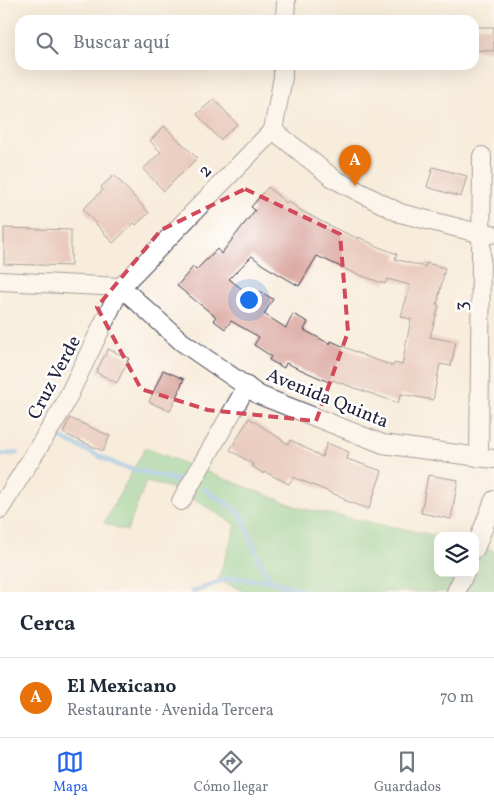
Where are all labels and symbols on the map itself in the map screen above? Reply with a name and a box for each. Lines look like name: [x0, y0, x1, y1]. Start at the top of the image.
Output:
pin: A: [339, 145, 371, 186]
street label: 2: [193, 159, 218, 184]
your location: [236, 287, 262, 313]
street label: 3: [449, 301, 475, 311]
street label: Cruz Verde: [22, 331, 88, 425]
street label: Avenida Quinta: [262, 362, 392, 435]

